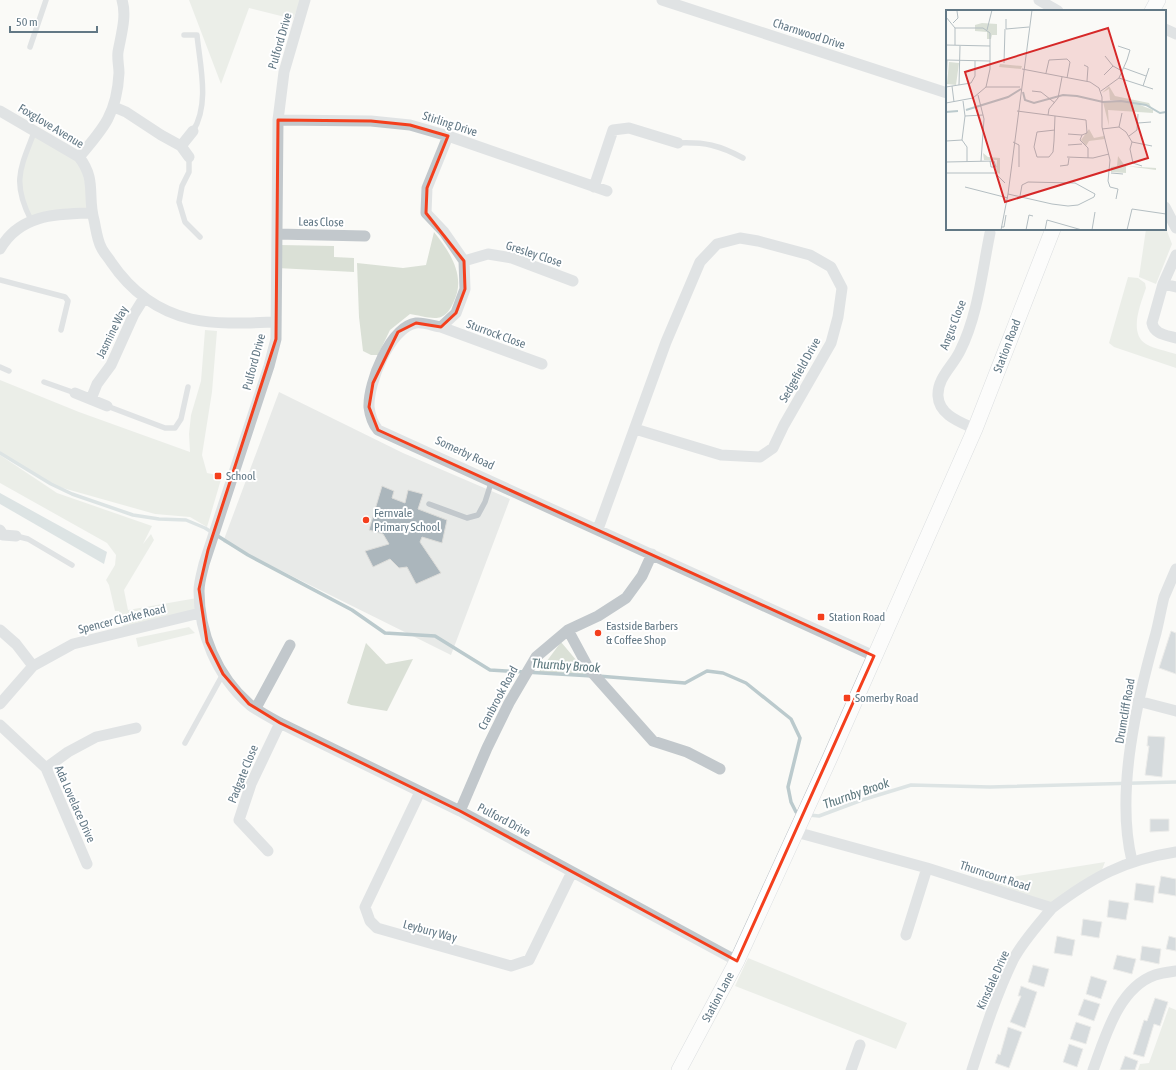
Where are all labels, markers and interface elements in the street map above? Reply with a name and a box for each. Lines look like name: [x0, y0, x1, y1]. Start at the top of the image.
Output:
scale bar: [10, 8, 97, 34]
inset map: [946, 10, 1166, 230]
street label: Pulford Drive: [265, 11, 295, 71]
text: 50 m: [16, 15, 38, 29]
street label: Charnwood Drive: [771, 16, 847, 52]
street label: Foxglove Avenue: [16, 101, 86, 151]
street label: Stirling Drive: [421, 109, 479, 139]
street label: Leas Close: [298, 215, 344, 229]
street label: Gresley Close: [504, 238, 564, 270]
street label: Angus Close: [937, 298, 969, 352]
street label: Jasmine Way: [93, 303, 131, 361]
street label: Sturrock Close: [464, 317, 528, 351]
street label: Station Road: [990, 317, 1024, 375]
street label: Pulford Drive: [240, 332, 268, 392]
street label: Sedgefield Drive: [776, 335, 824, 405]
street label: Somerby Road: [433, 433, 497, 473]
place label: School: [226, 469, 257, 483]
marker: School: [213, 471, 223, 481]
place label: Fernvale Primary School: [374, 506, 441, 534]
marker: Fernvale Primary School: [361, 515, 371, 525]
street label: Spencer Clarke Road: [77, 601, 167, 637]
place label: Station Road: [829, 610, 885, 624]
marker: Station Road: [816, 612, 826, 622]
place label: Eastside Barbers & Coffee Shop: [606, 619, 678, 647]
marker: Eastside Barbers & Coffee Shop: [593, 628, 603, 638]
water label: Thurnby Brook: [531, 656, 601, 675]
street label: Cranbrook Road: [475, 664, 521, 732]
street label: Drumcliff Road: [1112, 677, 1138, 745]
place label: Somerby Road: [855, 691, 918, 705]
marker: Somerby Road: [842, 693, 852, 703]
street label: Padgate Close: [225, 743, 261, 805]
street label: Ada Lovelace Drive: [52, 763, 98, 845]
water label: Thurnby Brook: [821, 775, 891, 812]
street label: Pulford Drive: [475, 800, 533, 840]
street label: Thurncourt Road: [958, 858, 1032, 894]
street label: Leybury Way: [401, 917, 459, 945]
street label: Kinsdale Drive: [974, 948, 1012, 1012]
street label: Station Lane: [699, 969, 737, 1025]

